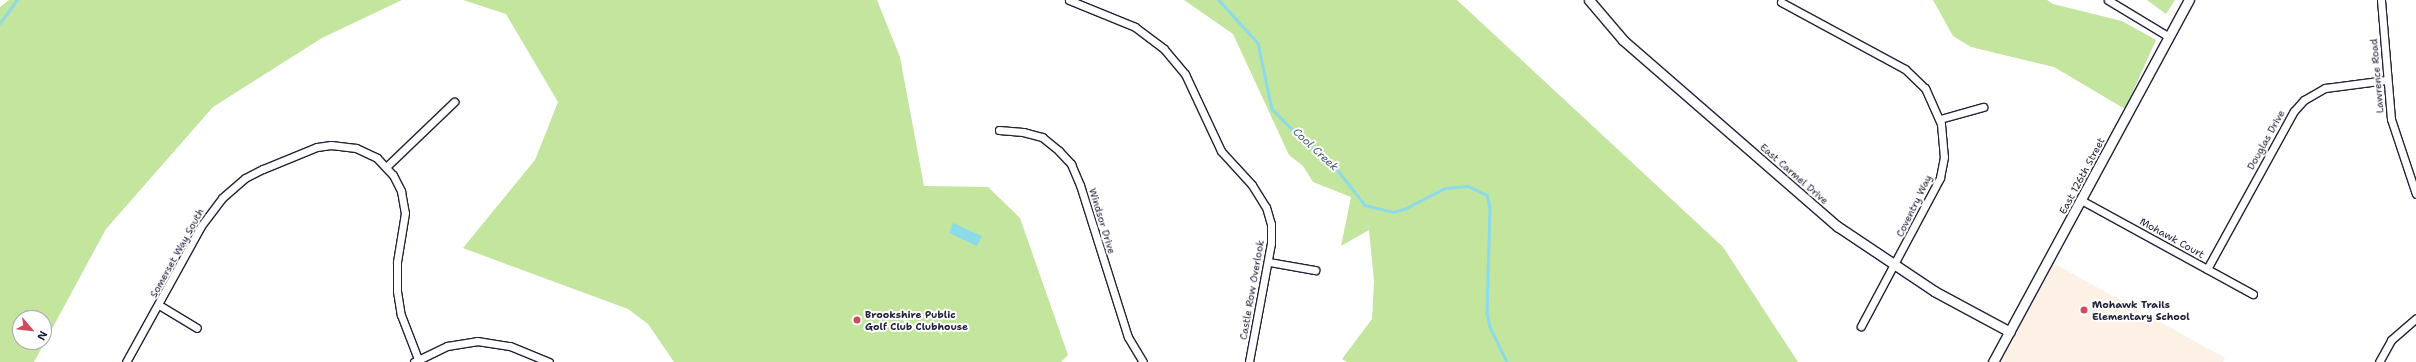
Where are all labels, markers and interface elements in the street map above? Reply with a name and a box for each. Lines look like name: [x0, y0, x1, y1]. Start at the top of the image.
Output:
street label: Lawrence Road: [2368, 38, 2386, 114]
street label: Douglas Drive: [2245, 108, 2287, 172]
water label: Cool Creek: [1290, 126, 1340, 174]
street label: East 126th Street: [2057, 136, 2107, 216]
street label: East Carmel Drive: [1757, 141, 1831, 207]
street label: Coventry Way: [1894, 173, 1934, 239]
street label: Windsor Drive: [1086, 187, 1118, 255]
street label: Somerset Way South: [148, 206, 206, 300]
street label: Mohawk Court: [2138, 215, 2206, 261]
street label: Castle Row Overlook: [1237, 239, 1267, 341]
place label: Mohawk Trails Elementary School: [2092, 298, 2190, 322]
marker: Mohawk Trails Elementary School: [2079, 305, 2089, 315]
place label: Brookshire Public Golf Club Clubhouse: [865, 308, 968, 332]
north arrow: [12, 310, 52, 350]
marker: Brookshire Public Golf Club Clubhouse: [852, 315, 862, 325]
text: N: [33, 328, 51, 343]

